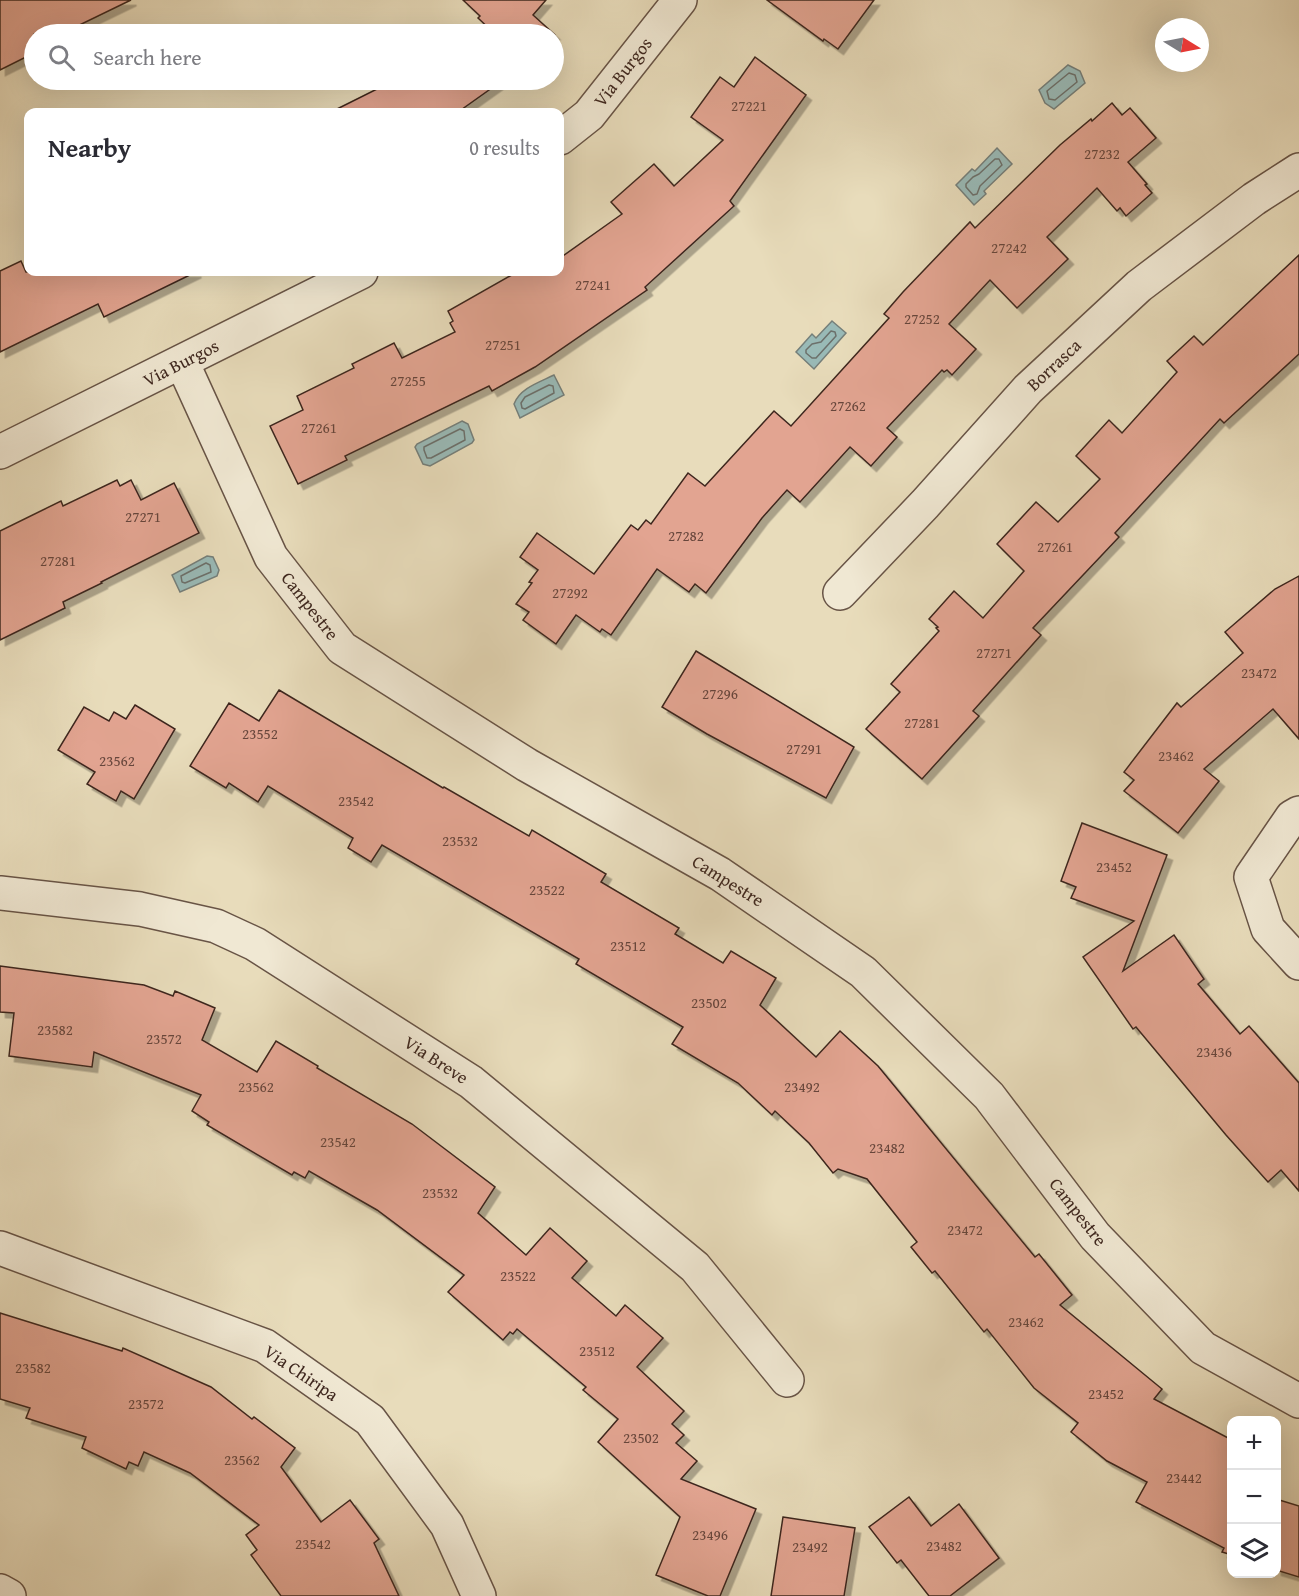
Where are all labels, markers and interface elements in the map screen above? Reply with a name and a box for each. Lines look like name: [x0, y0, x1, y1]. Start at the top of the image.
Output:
north arrow: [1155, 18, 1209, 72]
search box: [24, 24, 564, 90]
street label: Via Burgos: [587, 31, 658, 112]
icon: search: [45, 41, 78, 74]
text: Search here: [93, 41, 202, 73]
house number: 27221: [731, 95, 767, 116]
text: Nearby: [48, 128, 131, 167]
text: 0 results: [469, 133, 540, 162]
house number: 27232: [1084, 143, 1120, 164]
house number: 27242: [991, 237, 1027, 258]
house number: 27241: [575, 274, 611, 295]
house number: 27252: [904, 308, 940, 329]
street label: Via Burgos: [138, 332, 223, 393]
street label: Borrasca: [1020, 332, 1087, 397]
house number: 27251: [485, 334, 521, 355]
house number: 27255: [390, 370, 426, 391]
house number: 27262: [830, 395, 866, 416]
house number: 27261: [301, 417, 337, 438]
house number: 27271: [125, 506, 161, 527]
house number: 27282: [668, 525, 704, 546]
house number: 27261: [1037, 536, 1073, 557]
house number: 27281: [40, 550, 76, 571]
street label: Campestre: [275, 566, 346, 646]
house number: 27292: [552, 582, 588, 603]
house number: 27271: [976, 642, 1012, 663]
house number: 23472: [1241, 662, 1277, 683]
house number: 27296: [702, 683, 738, 704]
house number: 27281: [904, 712, 940, 733]
house number: 23552: [242, 723, 278, 744]
house number: 27291: [786, 738, 822, 759]
house number: 23462: [1158, 745, 1194, 766]
house number: 23562: [99, 750, 135, 771]
house number: 23542: [338, 790, 374, 811]
house number: 23532: [442, 830, 478, 851]
street label: Campestre: [687, 848, 769, 913]
house number: 23452: [1096, 856, 1132, 877]
house number: 23522: [529, 879, 565, 900]
house number: 23512: [610, 935, 646, 956]
house number: 23502: [691, 992, 727, 1013]
house number: 23582: [37, 1019, 73, 1040]
house number: 23572: [146, 1028, 182, 1049]
street label: Via Breve: [399, 1029, 474, 1091]
house number: 23436: [1196, 1041, 1232, 1062]
house number: 23562: [238, 1076, 274, 1097]
house number: 23492: [784, 1076, 820, 1097]
house number: 23542: [320, 1131, 356, 1152]
house number: 23482: [869, 1137, 905, 1158]
street label: Campestre: [1043, 1172, 1114, 1252]
house number: 23532: [422, 1182, 458, 1203]
house number: 23472: [947, 1219, 983, 1240]
house number: 23522: [500, 1265, 536, 1286]
house number: 23462: [1008, 1311, 1044, 1332]
street label: Via Chiripa: [259, 1338, 344, 1408]
house number: 23512: [579, 1340, 615, 1361]
house number: 23582: [15, 1357, 51, 1378]
house number: 23452: [1088, 1383, 1124, 1404]
house number: 23572: [128, 1393, 164, 1414]
map controls: [1227, 1416, 1281, 1578]
button: +: [1227, 1416, 1281, 1470]
house number: 23502: [623, 1427, 659, 1448]
house number: 23562: [224, 1449, 260, 1470]
house number: 23442: [1166, 1467, 1202, 1488]
button: −: [1227, 1470, 1281, 1524]
house number: 23496: [692, 1524, 728, 1545]
button: layers: [1227, 1524, 1281, 1578]
house number: 23542: [295, 1533, 331, 1554]
house number: 23482: [926, 1535, 962, 1556]
house number: 23492: [792, 1536, 828, 1557]

